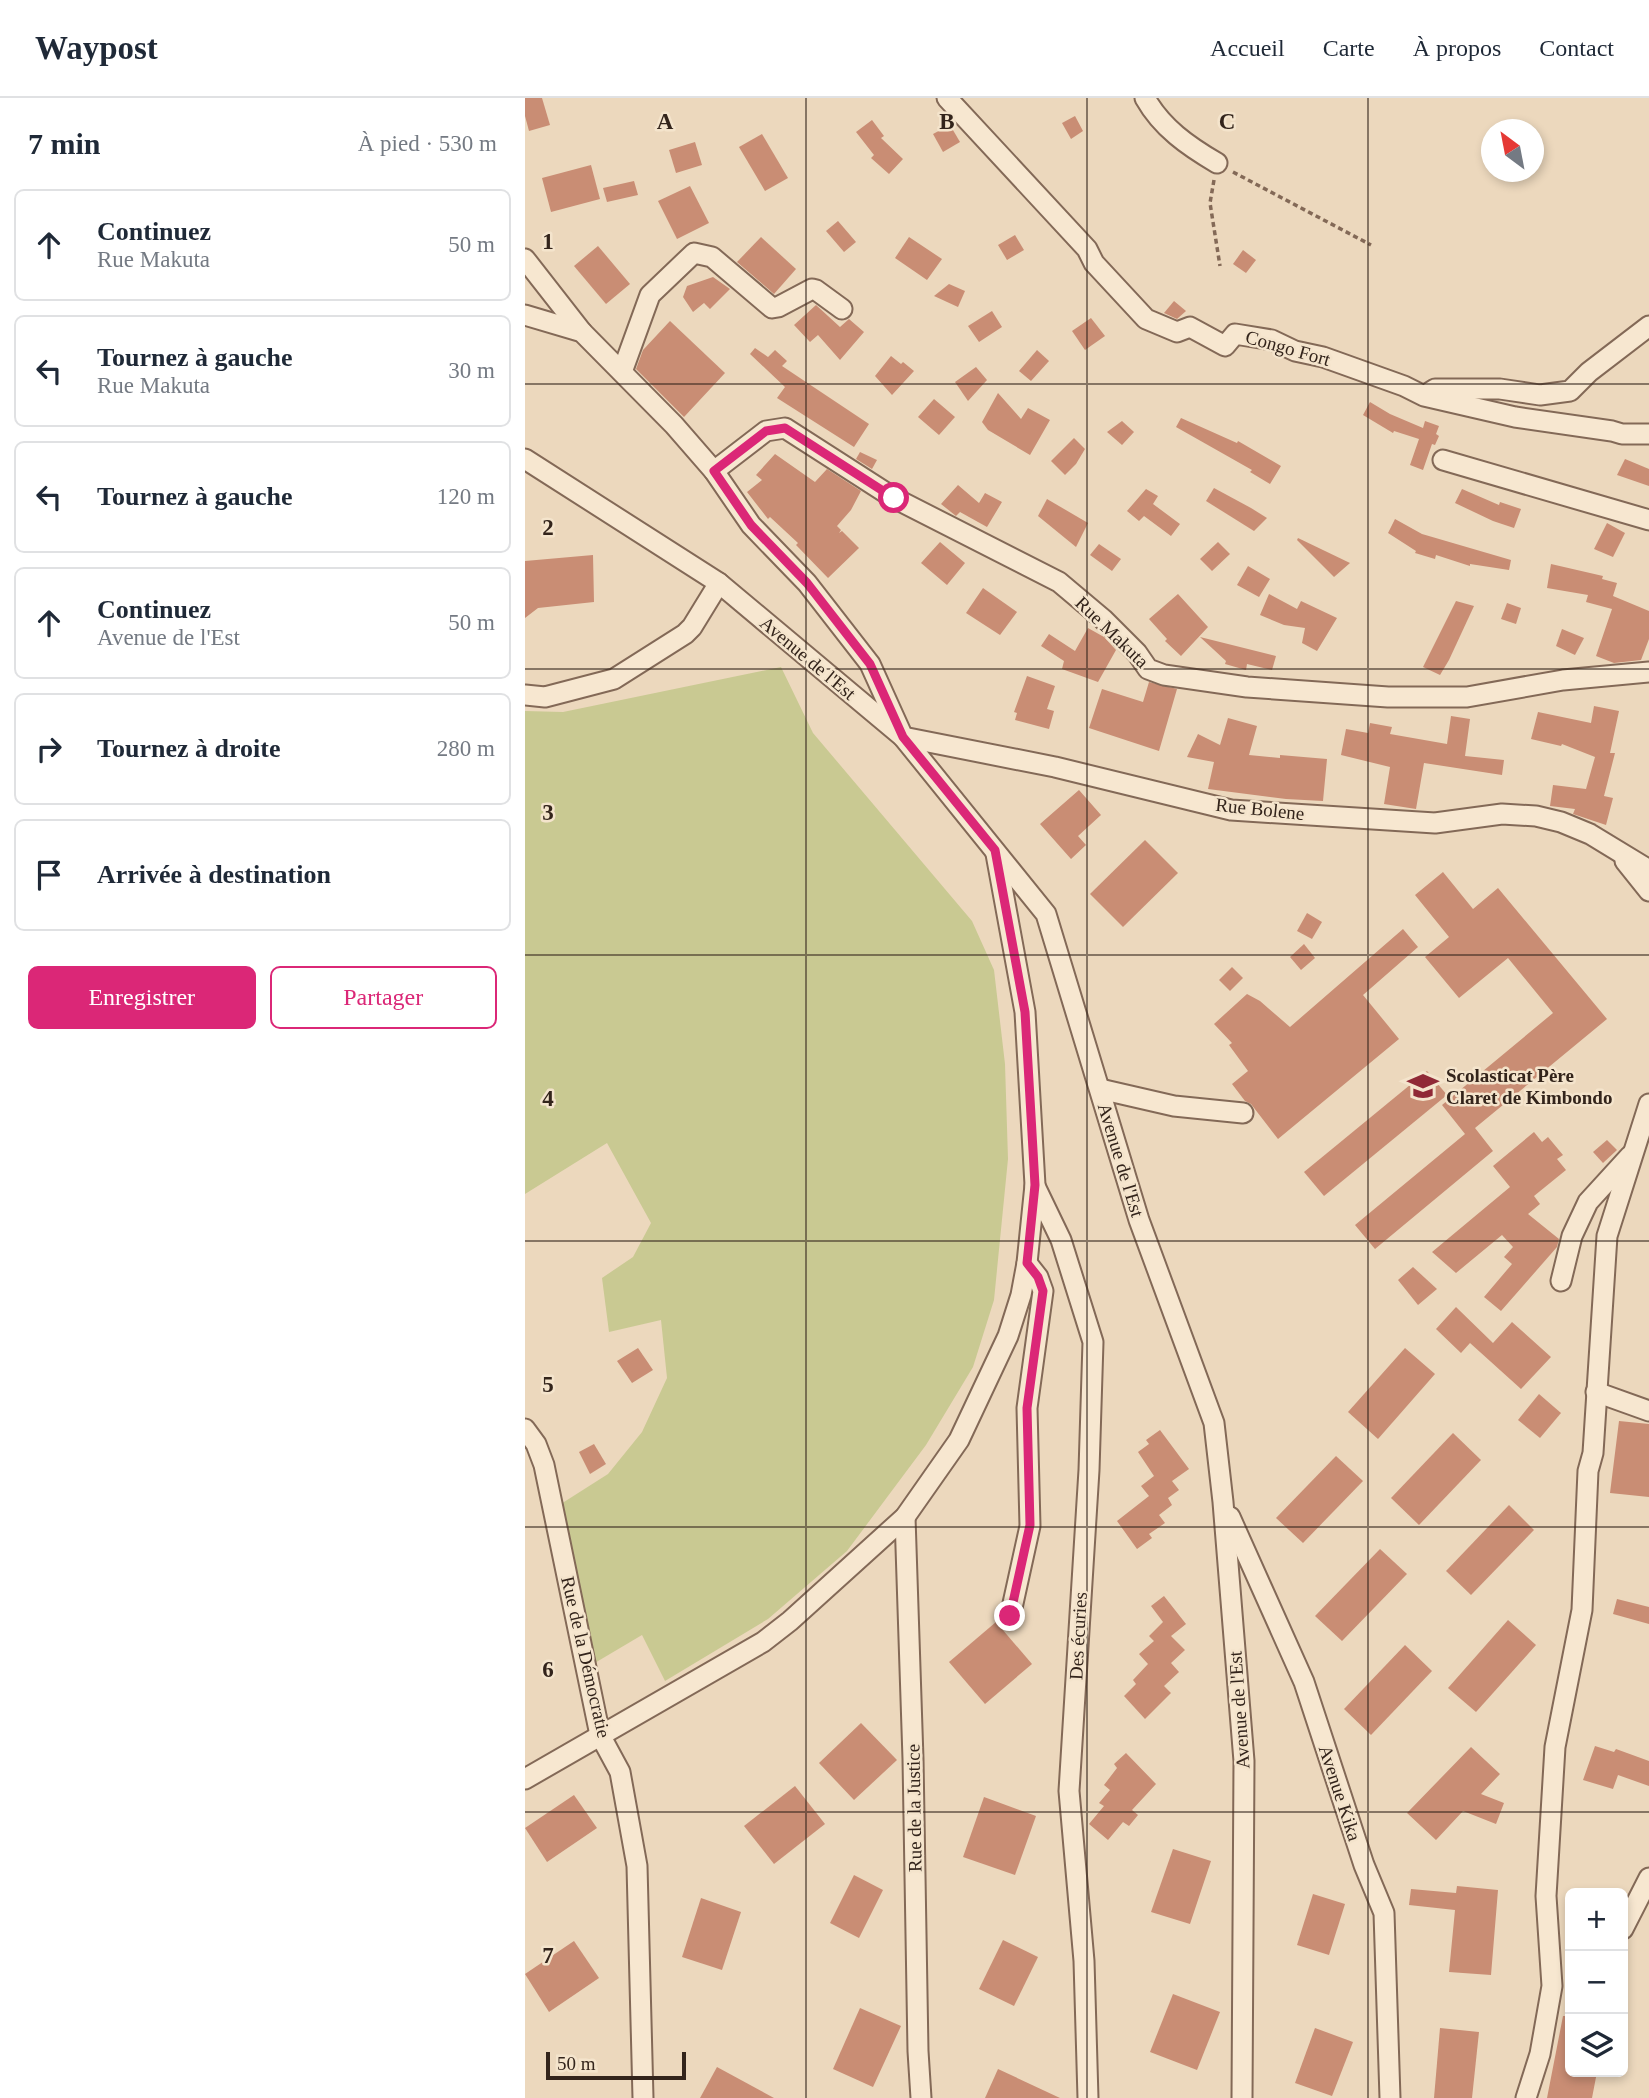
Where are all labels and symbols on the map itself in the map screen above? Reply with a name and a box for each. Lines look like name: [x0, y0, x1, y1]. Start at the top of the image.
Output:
text: A: [657, 109, 674, 134]
text: B: [939, 109, 955, 134]
text: C: [1219, 109, 1235, 134]
north arrow: [1481, 119, 1544, 182]
text: 1: [542, 229, 554, 254]
street label: Congo Fort: [1243, 326, 1333, 370]
route start: [878, 482, 909, 513]
text: 2: [542, 515, 554, 540]
street label: Rue Makuta: [1071, 592, 1153, 672]
street label: Avenue de l'Est: [756, 612, 861, 704]
street label: Rue Bolene: [1215, 794, 1305, 824]
text: 3: [542, 800, 554, 825]
place label: Scolasticat Père Claret de Kimbondo: [1446, 1065, 1612, 1108]
school or university icon: Scolasticat Père Claret de Kimbondo: [1406, 1069, 1440, 1103]
text: 4: [542, 1086, 554, 1111]
street label: Avenue de l'Est: [1094, 1100, 1149, 1220]
text: 5: [542, 1372, 554, 1397]
street label: Rue de la Démocratie: [557, 1574, 615, 1740]
street label: Des écuries: [1065, 1591, 1091, 1681]
route end: [994, 1600, 1025, 1631]
street label: Avenue de l'Est: [1224, 1650, 1254, 1770]
text: 6: [542, 1657, 554, 1682]
street label: Avenue Kika: [1315, 1742, 1366, 1844]
street label: Rue de la Justice: [902, 1744, 926, 1872]
text: 7: [542, 1943, 554, 1968]
scale bar: [546, 2049, 686, 2081]

